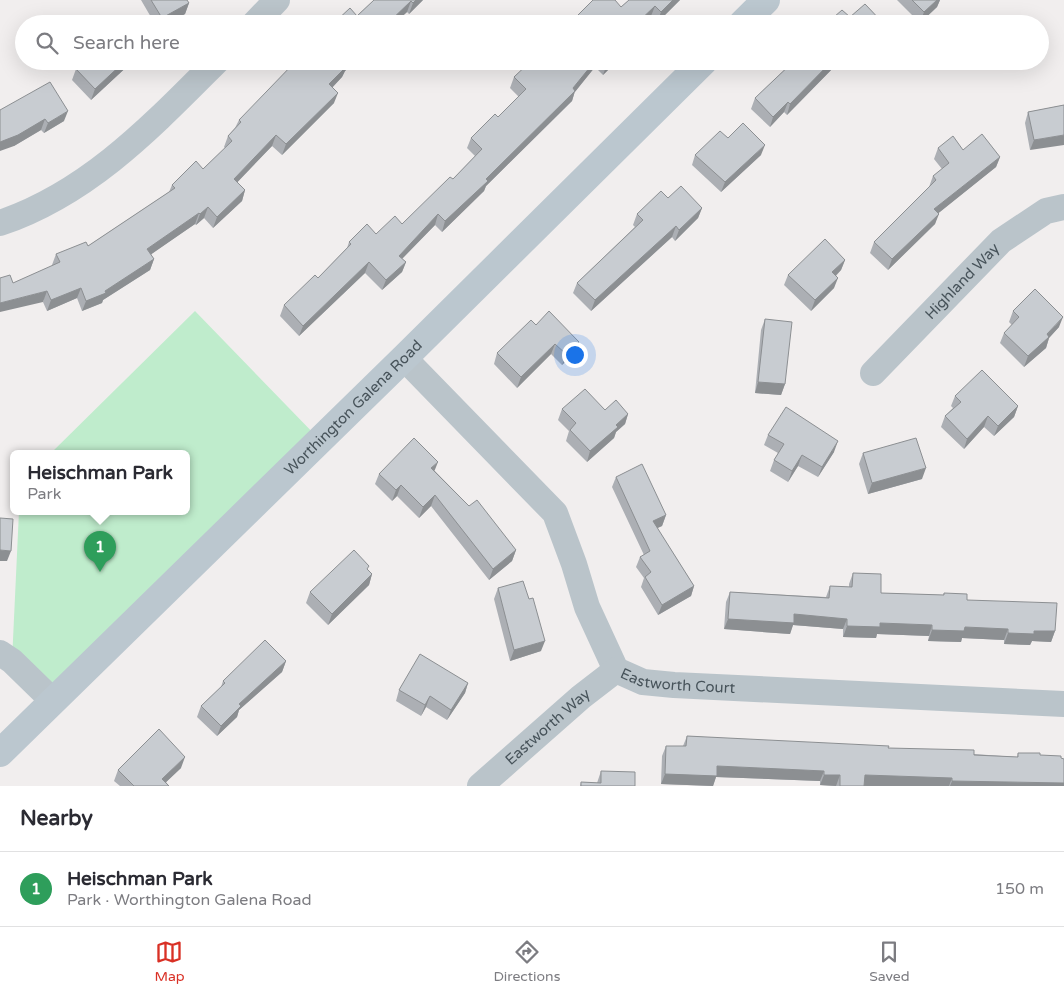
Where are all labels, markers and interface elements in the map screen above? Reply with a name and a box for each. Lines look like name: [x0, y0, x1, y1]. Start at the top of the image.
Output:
search box: [15, 15, 1049, 70]
icon: search: [33, 29, 61, 57]
text: Search here: [73, 32, 180, 54]
street label: Highland Way: [921, 239, 1003, 323]
street label: Worthington Galena Road: [281, 336, 426, 479]
your location: [562, 342, 588, 368]
popup: [10, 450, 190, 515]
text: Heischman Park: [27, 462, 173, 484]
text: Park: [27, 484, 61, 504]
pin: 1: [84, 531, 116, 572]
street label: Eastworth Court: [618, 664, 736, 697]
street label: Eastworth Way: [501, 684, 594, 769]
text: Nearby: [20, 806, 93, 831]
text: Heischman Park: [67, 868, 213, 890]
text: 1: [31, 879, 41, 899]
text: 150 m: [995, 879, 1044, 899]
text: Park · Worthington Galena Road: [67, 890, 312, 910]
tab: Map: [154, 938, 185, 985]
tab: Directions: [493, 938, 560, 985]
tab: Saved: [869, 938, 910, 985]

